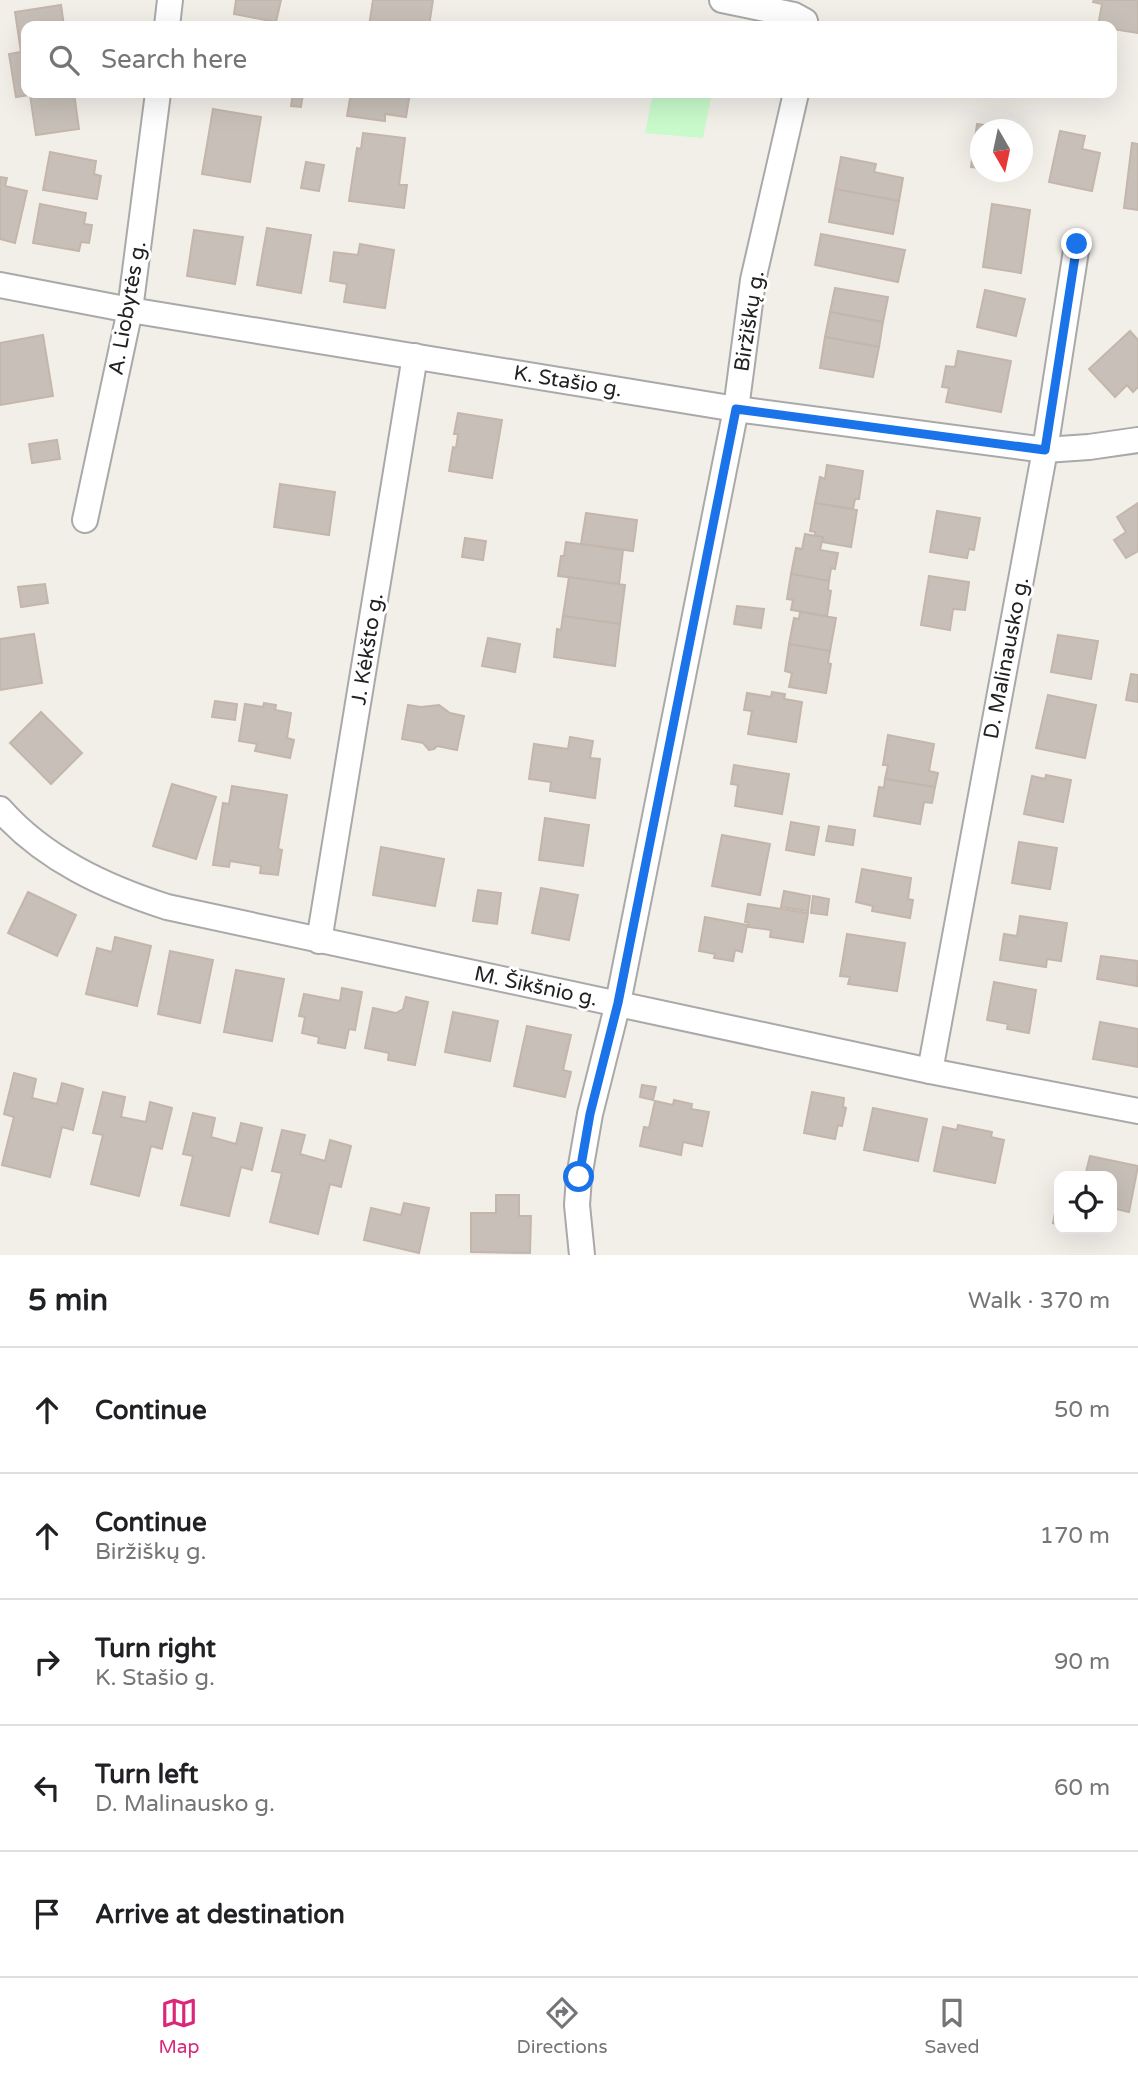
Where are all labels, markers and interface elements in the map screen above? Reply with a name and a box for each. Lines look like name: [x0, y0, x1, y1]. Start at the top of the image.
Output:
search box: [21, 21, 1117, 98]
icon: search: [45, 41, 83, 79]
text: Search here: [101, 44, 247, 75]
north arrow: [970, 119, 1033, 182]
route end: [1061, 228, 1092, 259]
street label: A. Liobytės g.: [103, 239, 152, 377]
street label: Biržiškų g.: [729, 269, 770, 373]
street label: K. Stašio g.: [512, 361, 624, 402]
street label: D. Malinausko g.: [979, 575, 1034, 741]
street label: J. Kėkšto g.: [346, 591, 389, 707]
street label: M. Šikšnio g.: [472, 961, 600, 1012]
route start: [563, 1161, 594, 1192]
map controls: [1054, 1171, 1117, 1234]
button: locate: [1054, 1171, 1117, 1234]
text: 5 min: [28, 1282, 108, 1319]
text: Walk · 370 m: [968, 1287, 1110, 1315]
icon: ahead: [28, 1391, 66, 1429]
text: Continue: [95, 1395, 207, 1426]
text: 50 m: [1054, 1396, 1110, 1424]
text: Continue: [95, 1507, 207, 1538]
icon: ahead: [28, 1517, 66, 1555]
text: 170 m: [1040, 1522, 1110, 1550]
text: Biržiškų g.: [95, 1538, 207, 1566]
text: Turn right: [95, 1633, 216, 1664]
icon: right: [28, 1643, 66, 1681]
text: 90 m: [1054, 1648, 1110, 1676]
text: K. Stašio g.: [95, 1664, 215, 1692]
text: Turn left: [95, 1759, 198, 1790]
icon: left: [28, 1769, 66, 1807]
text: 60 m: [1054, 1774, 1110, 1802]
text: D. Malinausko g.: [95, 1790, 275, 1818]
icon: arrive: [28, 1895, 66, 1933]
text: Arrive at destination: [95, 1899, 345, 1930]
tab: Map: [159, 1994, 200, 2058]
tab: Directions: [517, 1994, 608, 2058]
tab: Saved: [925, 1994, 979, 2058]

